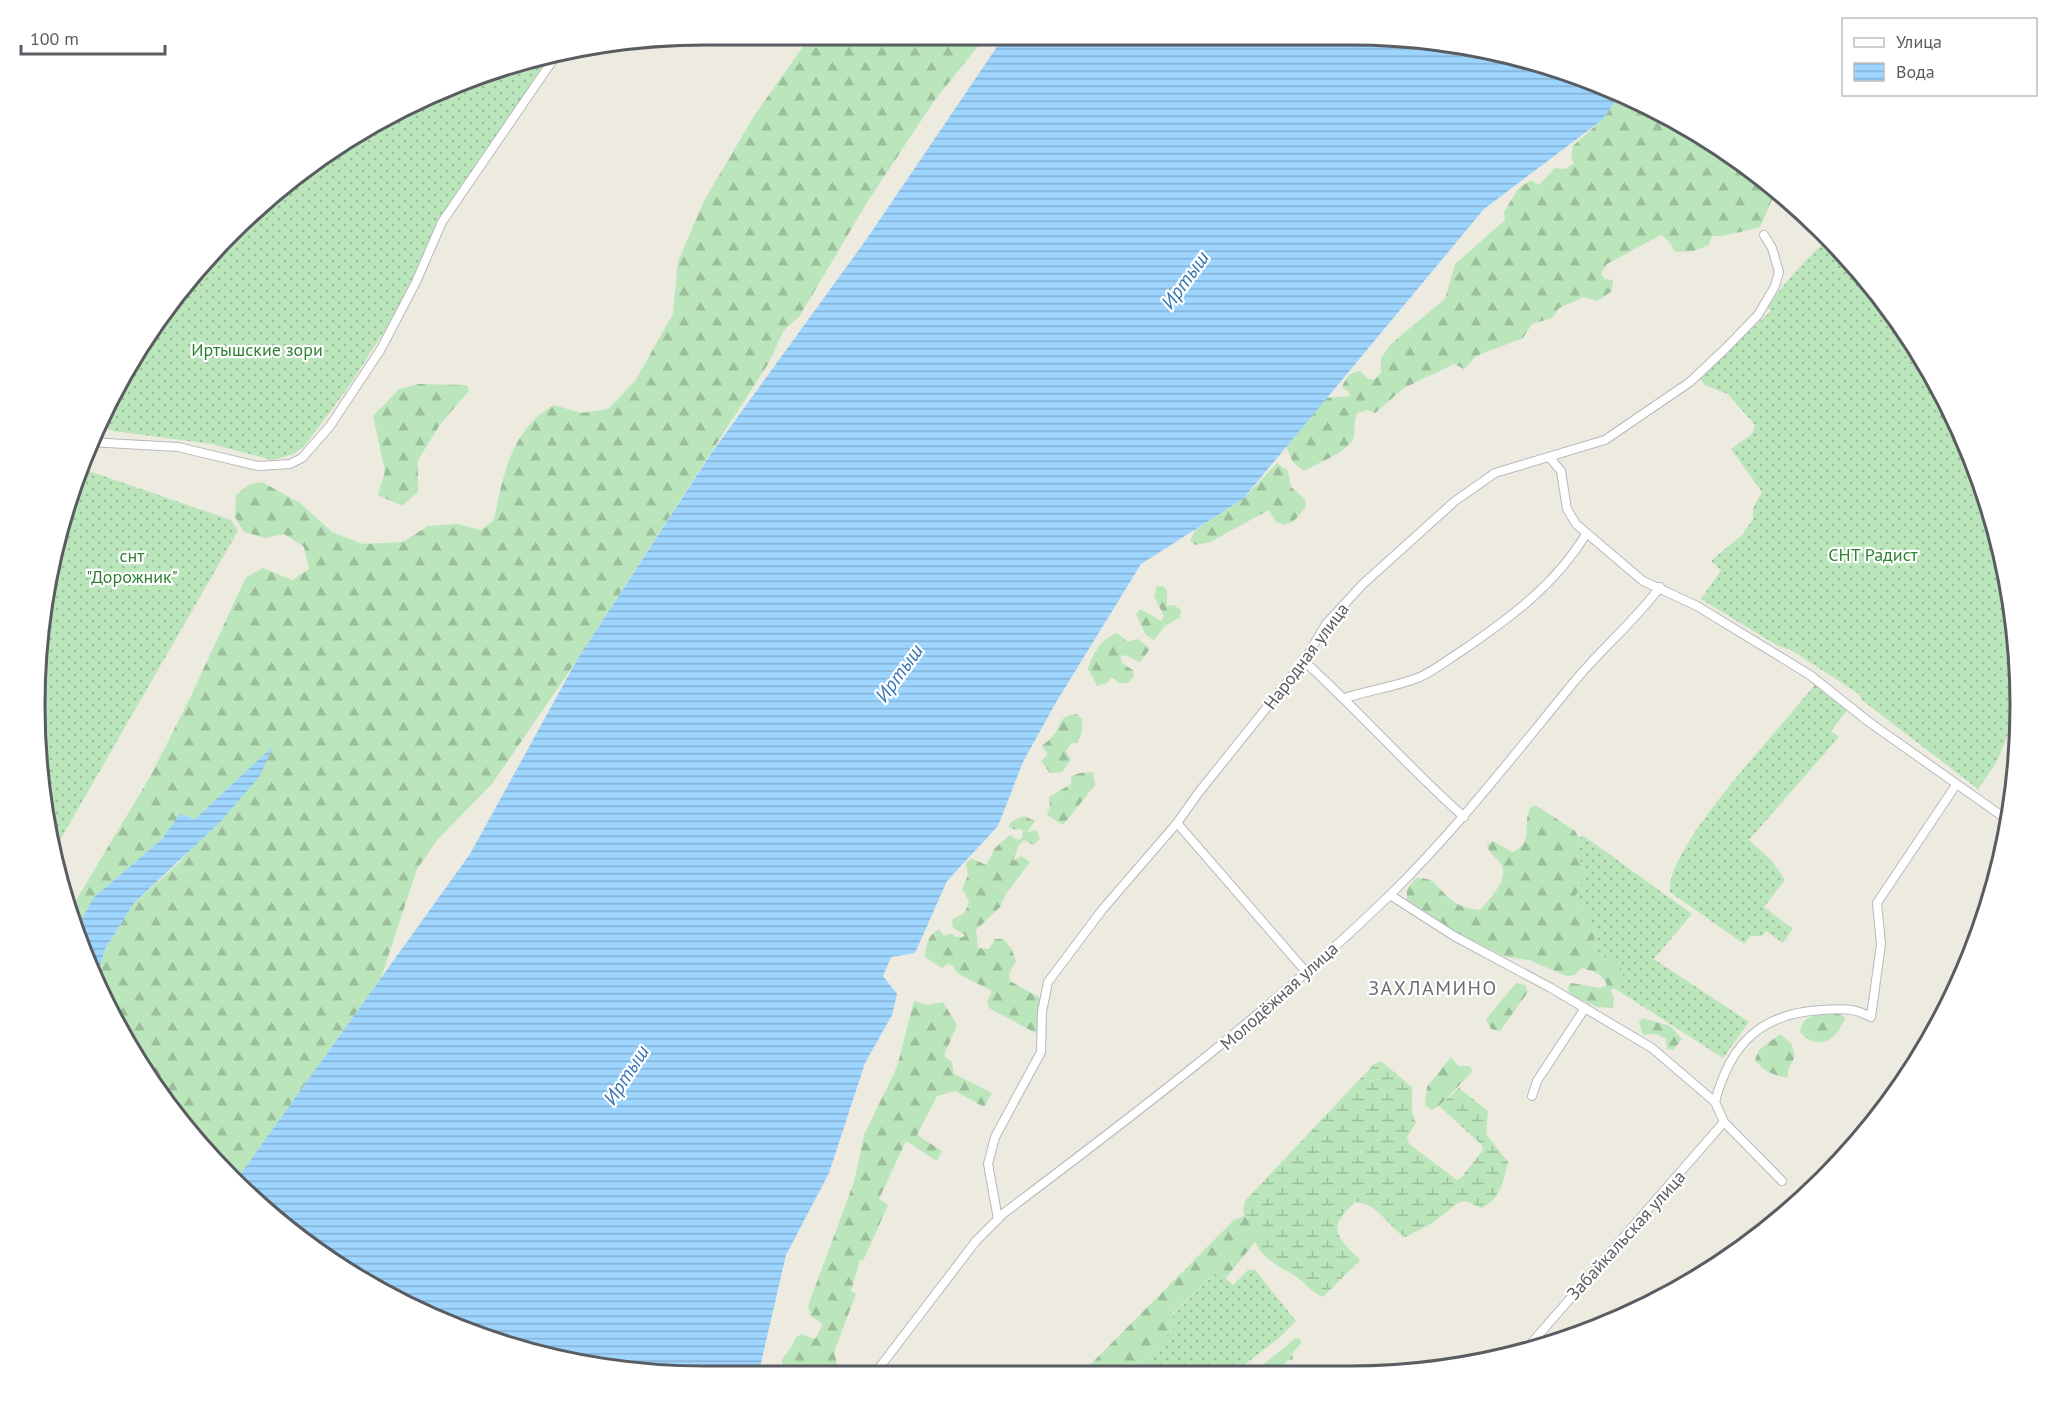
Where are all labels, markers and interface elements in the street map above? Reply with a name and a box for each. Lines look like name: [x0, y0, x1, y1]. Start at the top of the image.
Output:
scale bar: [21, 18, 165, 56]
legend: [1842, 18, 2037, 96]
text: 100 m: [30, 27, 79, 50]
text: Улица: [1896, 30, 1942, 53]
text: Вода: [1896, 60, 1935, 83]
water label: Иртыш: [1155, 246, 1215, 314]
park label: Иртышские зори: [191, 338, 323, 361]
park label: СНТ Радист: [1828, 543, 1919, 566]
park label: снт "Дорожник": [86, 544, 178, 588]
street label: Народная улица: [1258, 598, 1354, 714]
water label: Иртыш: [869, 639, 929, 707]
street label: Молодёжная улица: [1215, 937, 1343, 1055]
district label: ЗАХЛАМИНО: [1368, 975, 1498, 1001]
water label: Иртыш: [597, 1040, 655, 1110]
street label: Забайкальская улица: [1562, 1165, 1690, 1305]

